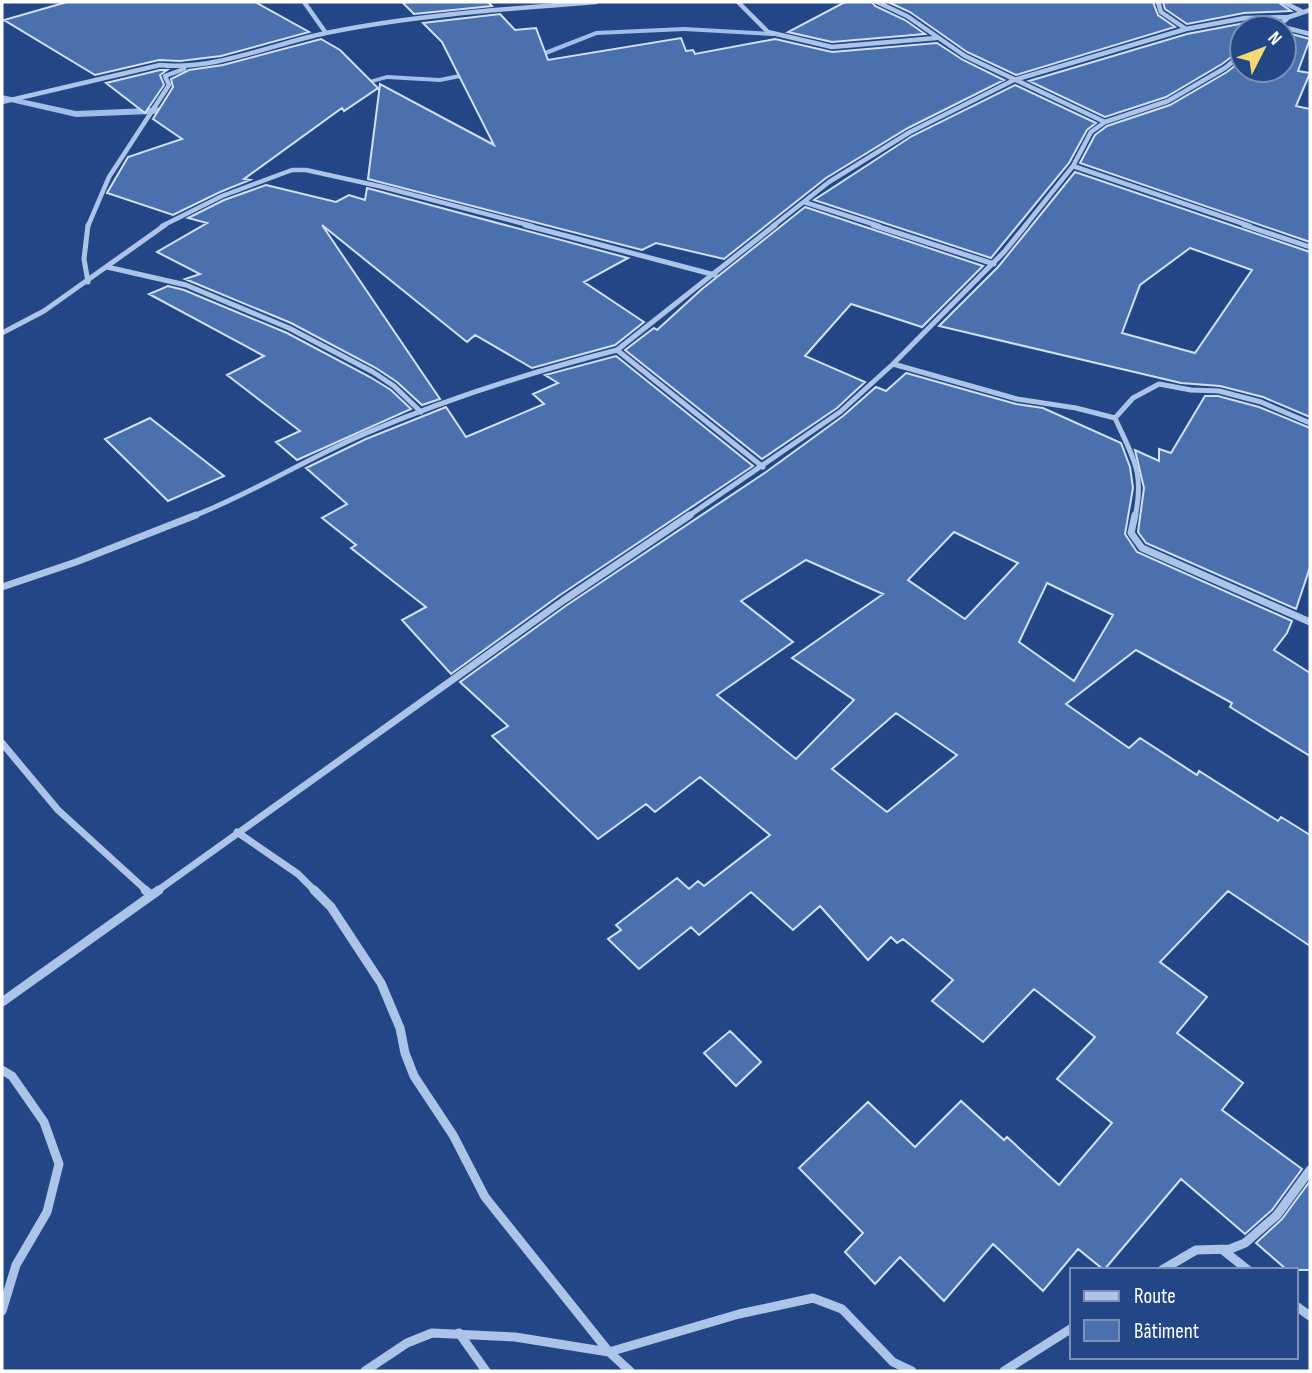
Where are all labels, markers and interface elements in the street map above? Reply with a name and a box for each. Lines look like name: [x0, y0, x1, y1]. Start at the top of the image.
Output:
north arrow: [1228, 14, 1298, 84]
text: N: [1263, 27, 1286, 50]
legend: [1070, 1268, 1298, 1359]
text: Route: [1134, 1284, 1176, 1309]
text: Bâtiment: [1134, 1319, 1199, 1344]

